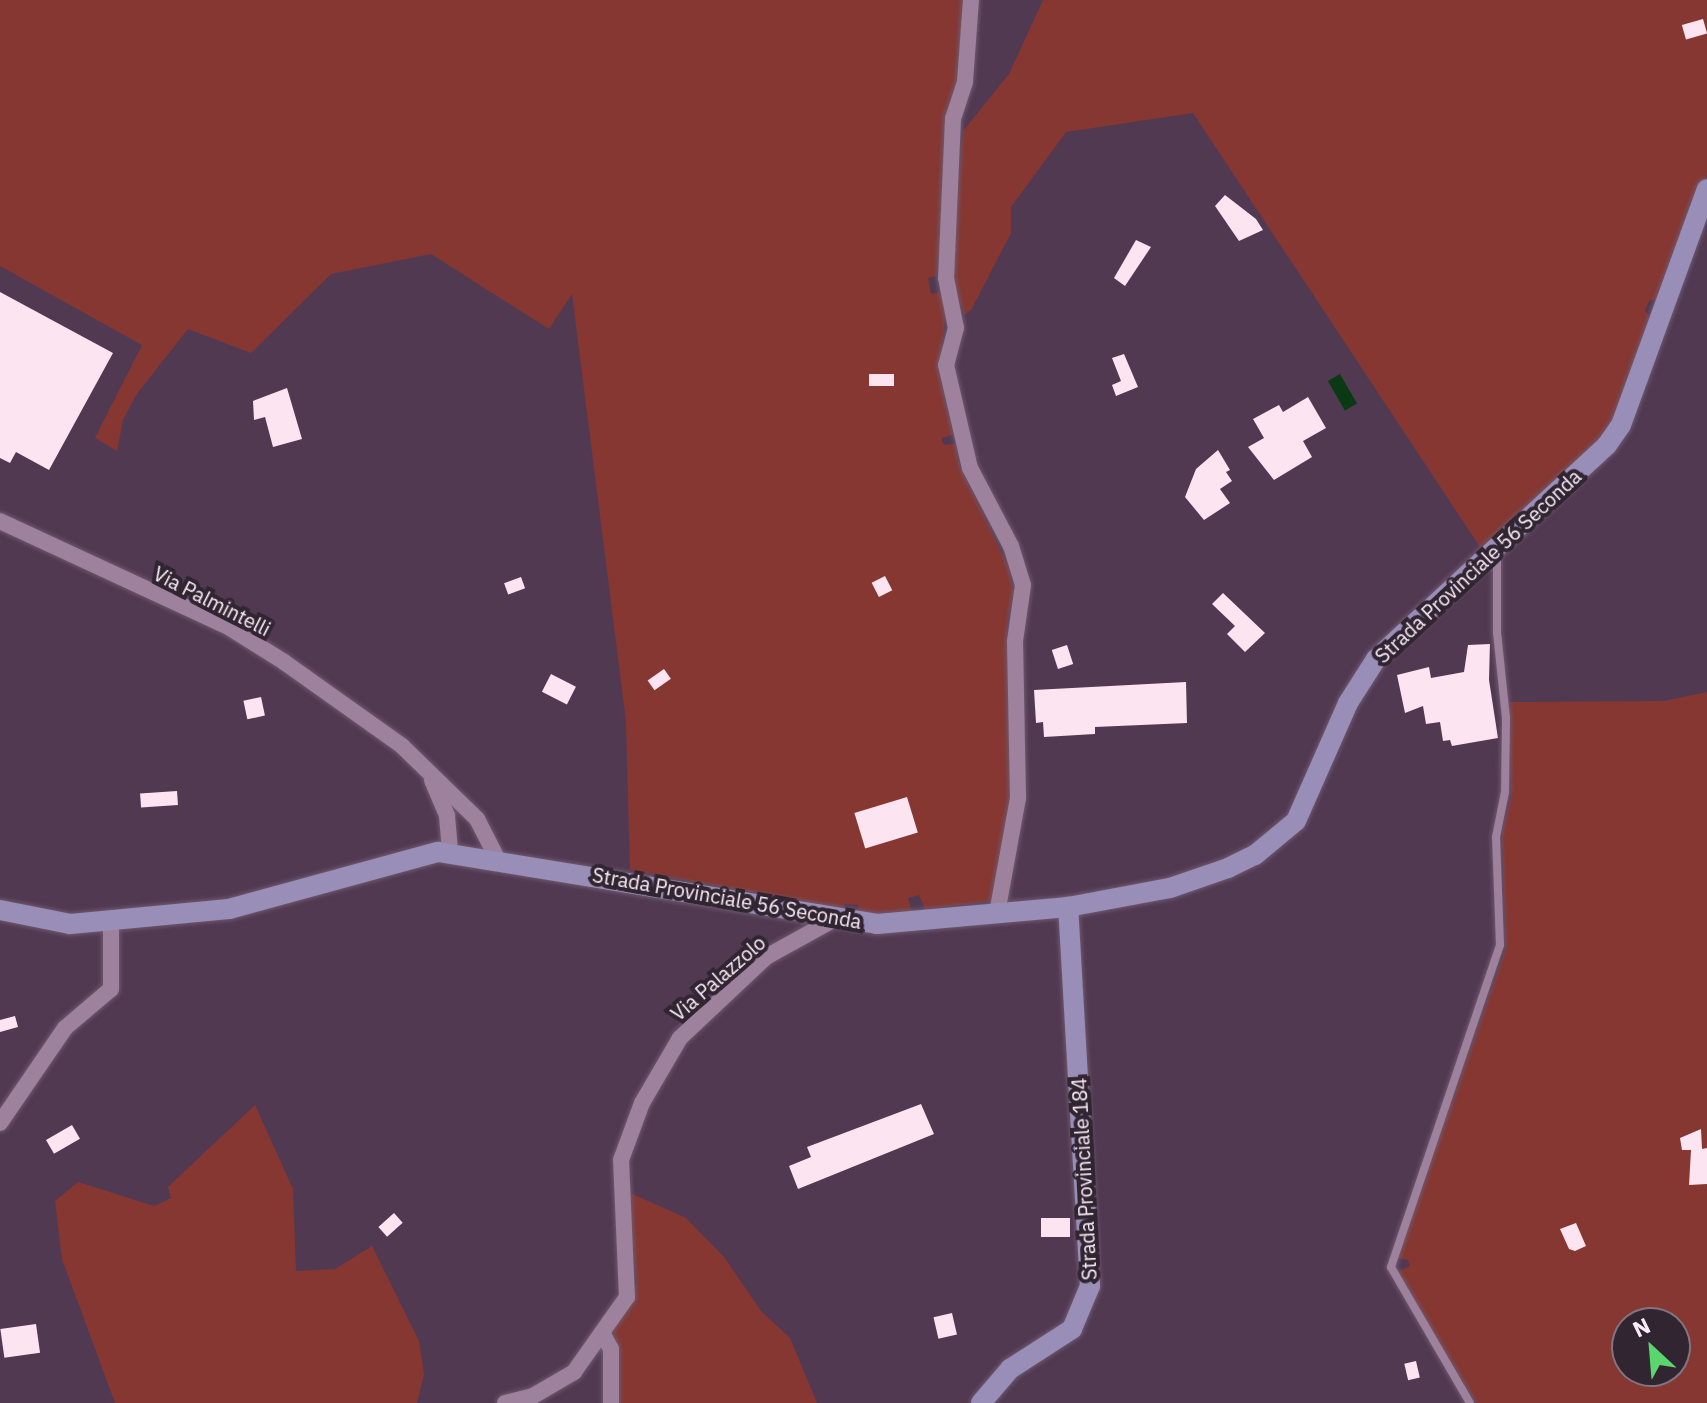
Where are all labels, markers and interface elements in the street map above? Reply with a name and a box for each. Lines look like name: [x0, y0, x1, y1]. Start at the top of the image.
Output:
street label: Strada Provinciale 56 Seconda: [1370, 464, 1586, 668]
street label: Via Palmintelli: [149, 561, 275, 641]
street label: Strada Provinciale 56 Seconda: [591, 862, 863, 934]
street label: Via Palazzolo: [666, 930, 770, 1026]
street label: Strada Provinciale 184: [1067, 1077, 1101, 1281]
north arrow: [1611, 1307, 1691, 1387]
text: N: [1628, 1310, 1655, 1343]

